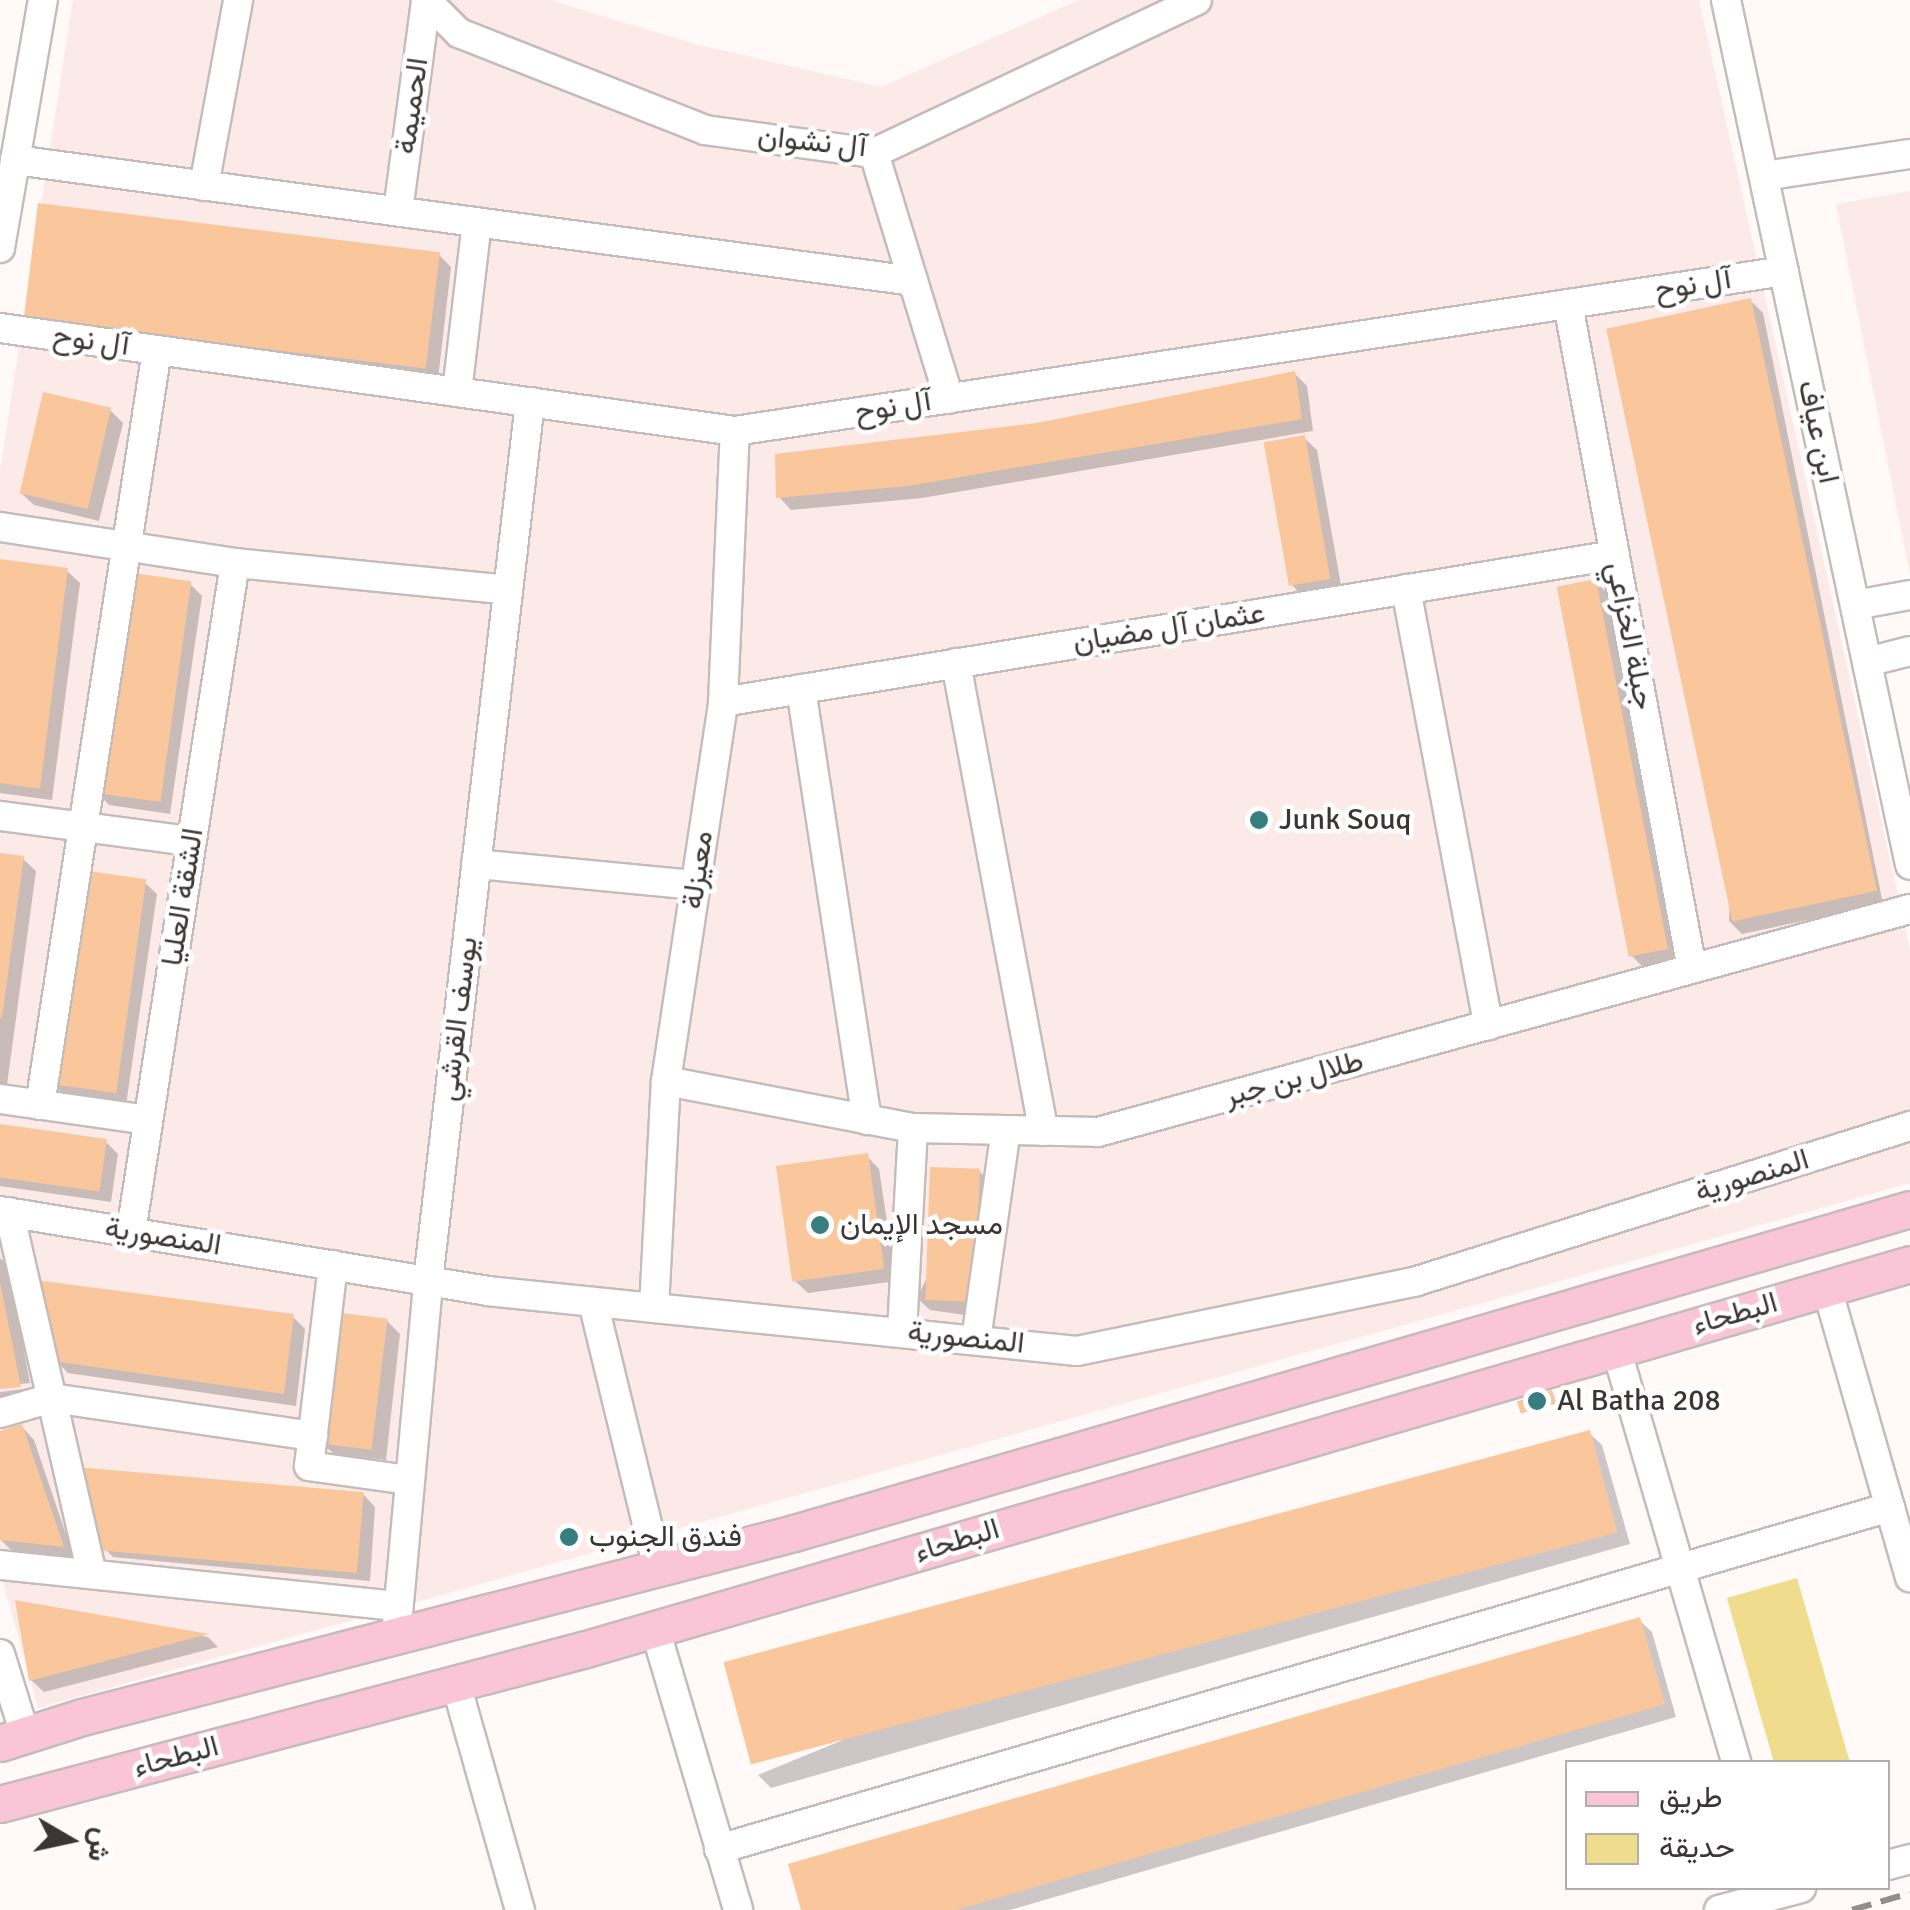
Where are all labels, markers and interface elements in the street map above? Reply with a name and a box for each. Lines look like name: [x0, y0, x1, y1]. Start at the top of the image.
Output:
street label: الحميمة: [387, 56, 437, 156]
street label: آل نشوان: [756, 118, 868, 166]
street label: آل نوح: [1652, 261, 1734, 309]
street label: آل نوح: [51, 318, 131, 364]
street label: ابن عياف: [1790, 377, 1846, 487]
street label: آل نوح: [852, 383, 934, 431]
street label: جبلة الخزاعي: [1598, 559, 1662, 713]
street label: عثمان آل مضيان: [1070, 595, 1268, 661]
place label: Junk Souq: [1279, 802, 1411, 838]
marker: Junk Souq: [1248, 809, 1270, 831]
street label: الشقة العليا: [154, 826, 212, 968]
street label: معيزلة: [675, 828, 721, 912]
street label: يوسف القرشي: [430, 935, 486, 1103]
street label: طلال بن جبر: [1220, 1043, 1368, 1115]
street label: المنصورية: [1691, 1142, 1813, 1210]
place label: مسجد الإيمان: [840, 1207, 1003, 1243]
street label: المنصورية: [102, 1210, 224, 1264]
marker: مسجد الإيمان: [809, 1214, 831, 1236]
street label: البطحاء: [1688, 1285, 1782, 1343]
street label: المنصورية: [906, 1314, 1026, 1362]
place label: Al Batha 208: [1557, 1383, 1721, 1419]
marker: Al Batha 208: [1526, 1390, 1548, 1412]
street label: البطحاء: [910, 1511, 1004, 1571]
place label: فندق الجنوب: [589, 1519, 742, 1555]
marker: فندق الجنوب: [558, 1526, 580, 1548]
street label: البطحاء: [129, 1728, 223, 1786]
legend: [1565, 1760, 1890, 1890]
text: طريق: [1659, 1779, 1723, 1816]
north arrow: [20, 1790, 120, 1890]
text: ش: [80, 1825, 119, 1864]
text: حديقة: [1659, 1829, 1735, 1866]

